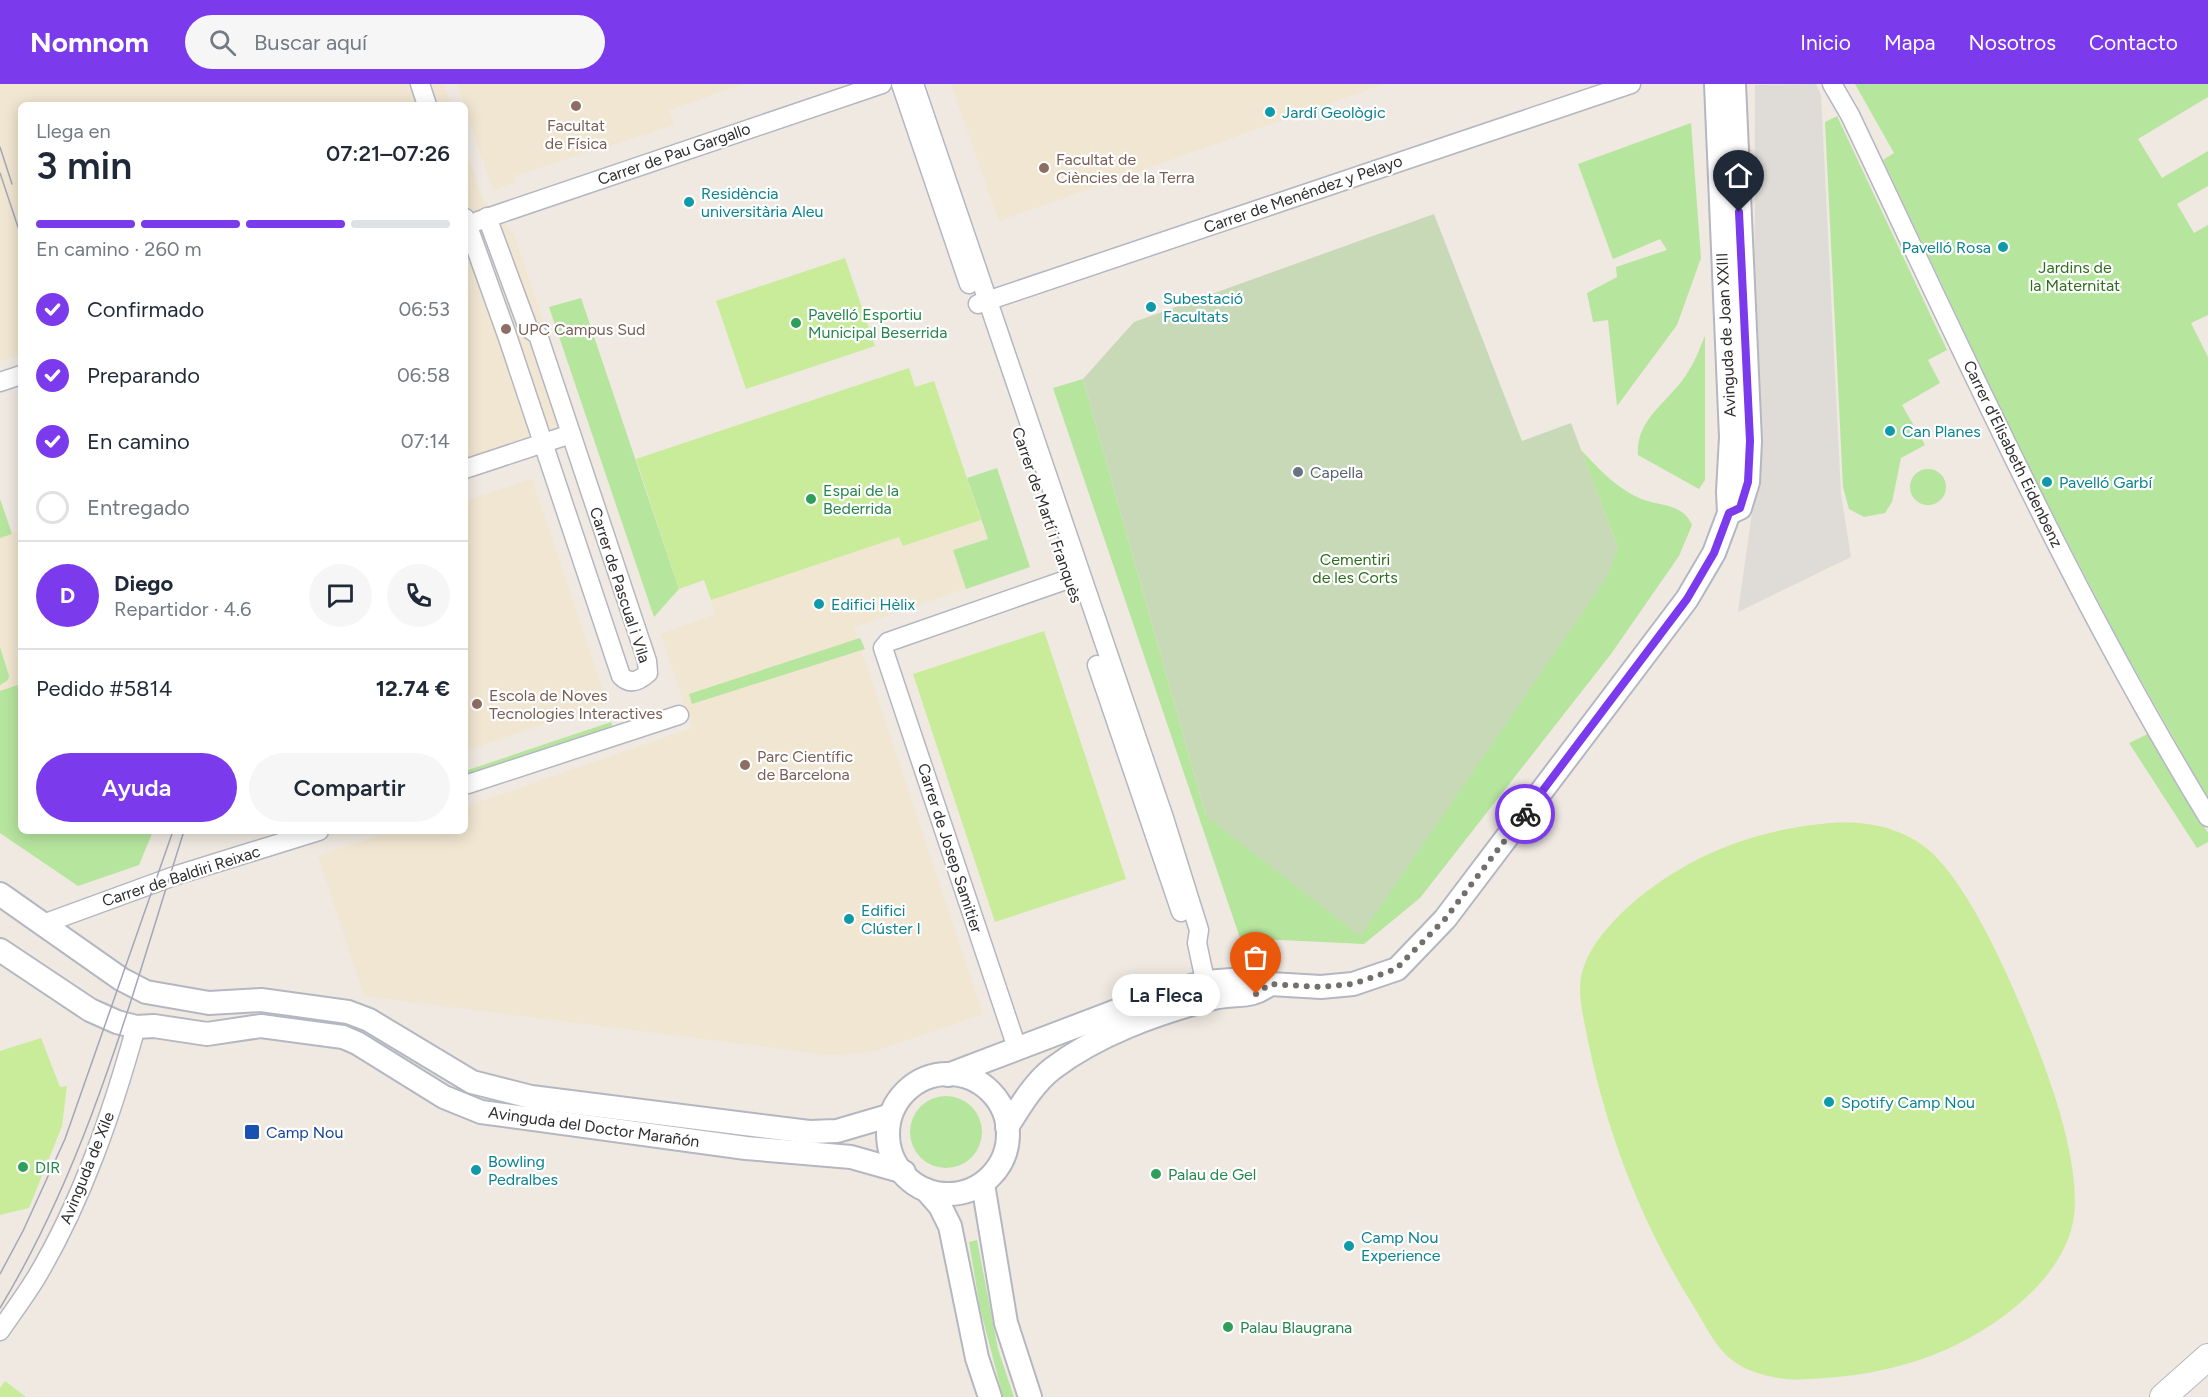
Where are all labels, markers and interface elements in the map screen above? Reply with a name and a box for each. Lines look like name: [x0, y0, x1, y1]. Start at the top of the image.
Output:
search box: [185, 15, 605, 69]
text: Nomnom: [30, 25, 149, 59]
icon: search: [206, 26, 239, 59]
text: Buscar aquí: [254, 29, 367, 56]
text: Inicio: [1800, 30, 1851, 55]
text: Mapa: [1884, 30, 1936, 55]
text: Nosotros: [1969, 30, 2056, 55]
text: Contacto: [2089, 30, 2178, 55]
marker: Facultat de Física: [569, 99, 583, 113]
place label: Jardí Geològic: [1282, 103, 1386, 122]
marker: Jardí Geològic: [1263, 105, 1277, 119]
place label: Facultat de Física: [545, 116, 607, 153]
text: Llega en: [36, 119, 111, 143]
street label: Carrer de Pau Gargallo: [595, 119, 753, 189]
text: 07:21–07:26: [326, 140, 450, 167]
text: 3 min: [36, 142, 132, 189]
place label: Facultat de Ciències de la Terra: [1056, 150, 1195, 187]
pin: [1713, 150, 1764, 212]
street label: Carrer de Menéndez y Pelayo: [1201, 151, 1405, 237]
icon: home: [1722, 159, 1755, 192]
marker: Facultat de Ciències de la Terra: [1037, 161, 1051, 175]
place label: Residència universitària Aleu: [701, 184, 823, 221]
marker: Residència universitària Aleu: [682, 195, 696, 209]
text: En camino · 260 m: [36, 237, 202, 261]
place label: Pavelló Rosa: [1902, 238, 1991, 257]
marker: Pavelló Rosa: [1996, 240, 2010, 254]
street label: Avinguda de Joan XXIII: [1712, 252, 1740, 418]
park label: Jardins de la Maternitat: [2030, 258, 2120, 295]
place label: Subestació Facultats: [1163, 289, 1243, 326]
icon: check: [36, 293, 69, 326]
text: Confirmado: [87, 296, 204, 323]
text: 06:53: [398, 297, 450, 321]
marker: Subestació Facultats: [1144, 300, 1158, 314]
place label: Pavelló Esportiu Municipal Beserrida: [808, 305, 947, 342]
marker: Pavelló Esportiu Municipal Beserrida: [789, 316, 803, 330]
place label: UPC Campus Sud: [518, 320, 645, 339]
marker: UPC Campus Sud: [499, 322, 513, 336]
street label: Carrer d'Elisabeth Eidenbenz: [1959, 357, 2067, 551]
icon: check: [36, 359, 69, 392]
text: Preparando: [87, 362, 200, 389]
text: 06:58: [397, 363, 450, 387]
place label: Can Planes: [1902, 422, 1981, 441]
marker: Can Planes: [1883, 424, 1897, 438]
icon: check: [36, 425, 69, 458]
street label: Carrer de Martí i Franquès: [1008, 425, 1086, 605]
text: En camino: [87, 428, 190, 455]
text: 07:14: [401, 429, 450, 453]
place label: Capella: [1310, 463, 1363, 482]
marker: Capella: [1291, 465, 1305, 479]
place label: Pavelló Garbí: [2059, 473, 2153, 492]
marker: Pavelló Garbí: [2040, 475, 2054, 489]
place label: Espai de la Bederrida: [823, 481, 899, 518]
marker: Espai de la Bederrida: [804, 492, 818, 506]
text: Entregado: [87, 494, 190, 521]
street label: Carrer de Pascual i Vila: [586, 505, 654, 665]
park label: Cementiri de les Corts: [1312, 550, 1398, 587]
button: chat: [309, 564, 372, 627]
button: phone: [387, 564, 450, 627]
text: Diego: [114, 570, 173, 597]
text: D: [60, 582, 75, 609]
place label: Edifici Hèlix: [831, 595, 915, 614]
text: Repartidor · 4.6: [114, 597, 251, 621]
marker: Edifici Hèlix: [812, 597, 826, 611]
text: Pedido #5814: [36, 675, 172, 702]
text: 12.74 €: [376, 675, 450, 702]
place label: Escola de Noves Tecnologies Interactives: [489, 686, 663, 723]
marker: Escola de Noves Tecnologies Interactives: [470, 697, 484, 711]
place label: Parc Científic de Barcelona: [757, 747, 854, 784]
button: Ayuda: [36, 753, 237, 822]
button: Compartir: [249, 753, 450, 822]
marker: Parc Científic de Barcelona: [738, 758, 752, 772]
street label: Carrer de Josep Samitier: [914, 761, 987, 936]
courier: [1495, 784, 1555, 844]
icon: bike: [1509, 798, 1542, 831]
street label: Carrer de Baldiri Reixac: [100, 841, 263, 911]
place label: Edifici Clúster I: [861, 901, 921, 938]
marker: Edifici Clúster I: [842, 912, 856, 926]
pin: [1230, 932, 1281, 994]
icon: bag: [1239, 941, 1272, 974]
callout: La Fleca: [1112, 973, 1220, 1015]
text: La Fleca: [1129, 983, 1203, 1007]
place label: Spotify Camp Nou: [1841, 1093, 1975, 1112]
marker: Spotify Camp Nou: [1822, 1095, 1836, 1109]
street label: Avinguda del Doctor Marañón: [487, 1103, 701, 1151]
street label: Avinguda de Xile: [56, 1109, 118, 1227]
marker: Camp Nou: [243, 1123, 261, 1141]
place label: Camp Nou: [266, 1123, 343, 1142]
place label: Bowling Pedralbes: [488, 1152, 558, 1189]
place label: DIR: [35, 1158, 60, 1177]
marker: DIR: [16, 1160, 30, 1174]
marker: Bowling Pedralbes: [469, 1163, 483, 1177]
place label: Palau de Gel: [1168, 1165, 1256, 1184]
marker: Palau de Gel: [1149, 1167, 1163, 1181]
place label: Camp Nou Experience: [1361, 1228, 1441, 1265]
marker: Camp Nou Experience: [1342, 1239, 1356, 1253]
place label: Palau Blaugrana: [1240, 1318, 1352, 1337]
marker: Palau Blaugrana: [1221, 1320, 1235, 1334]

